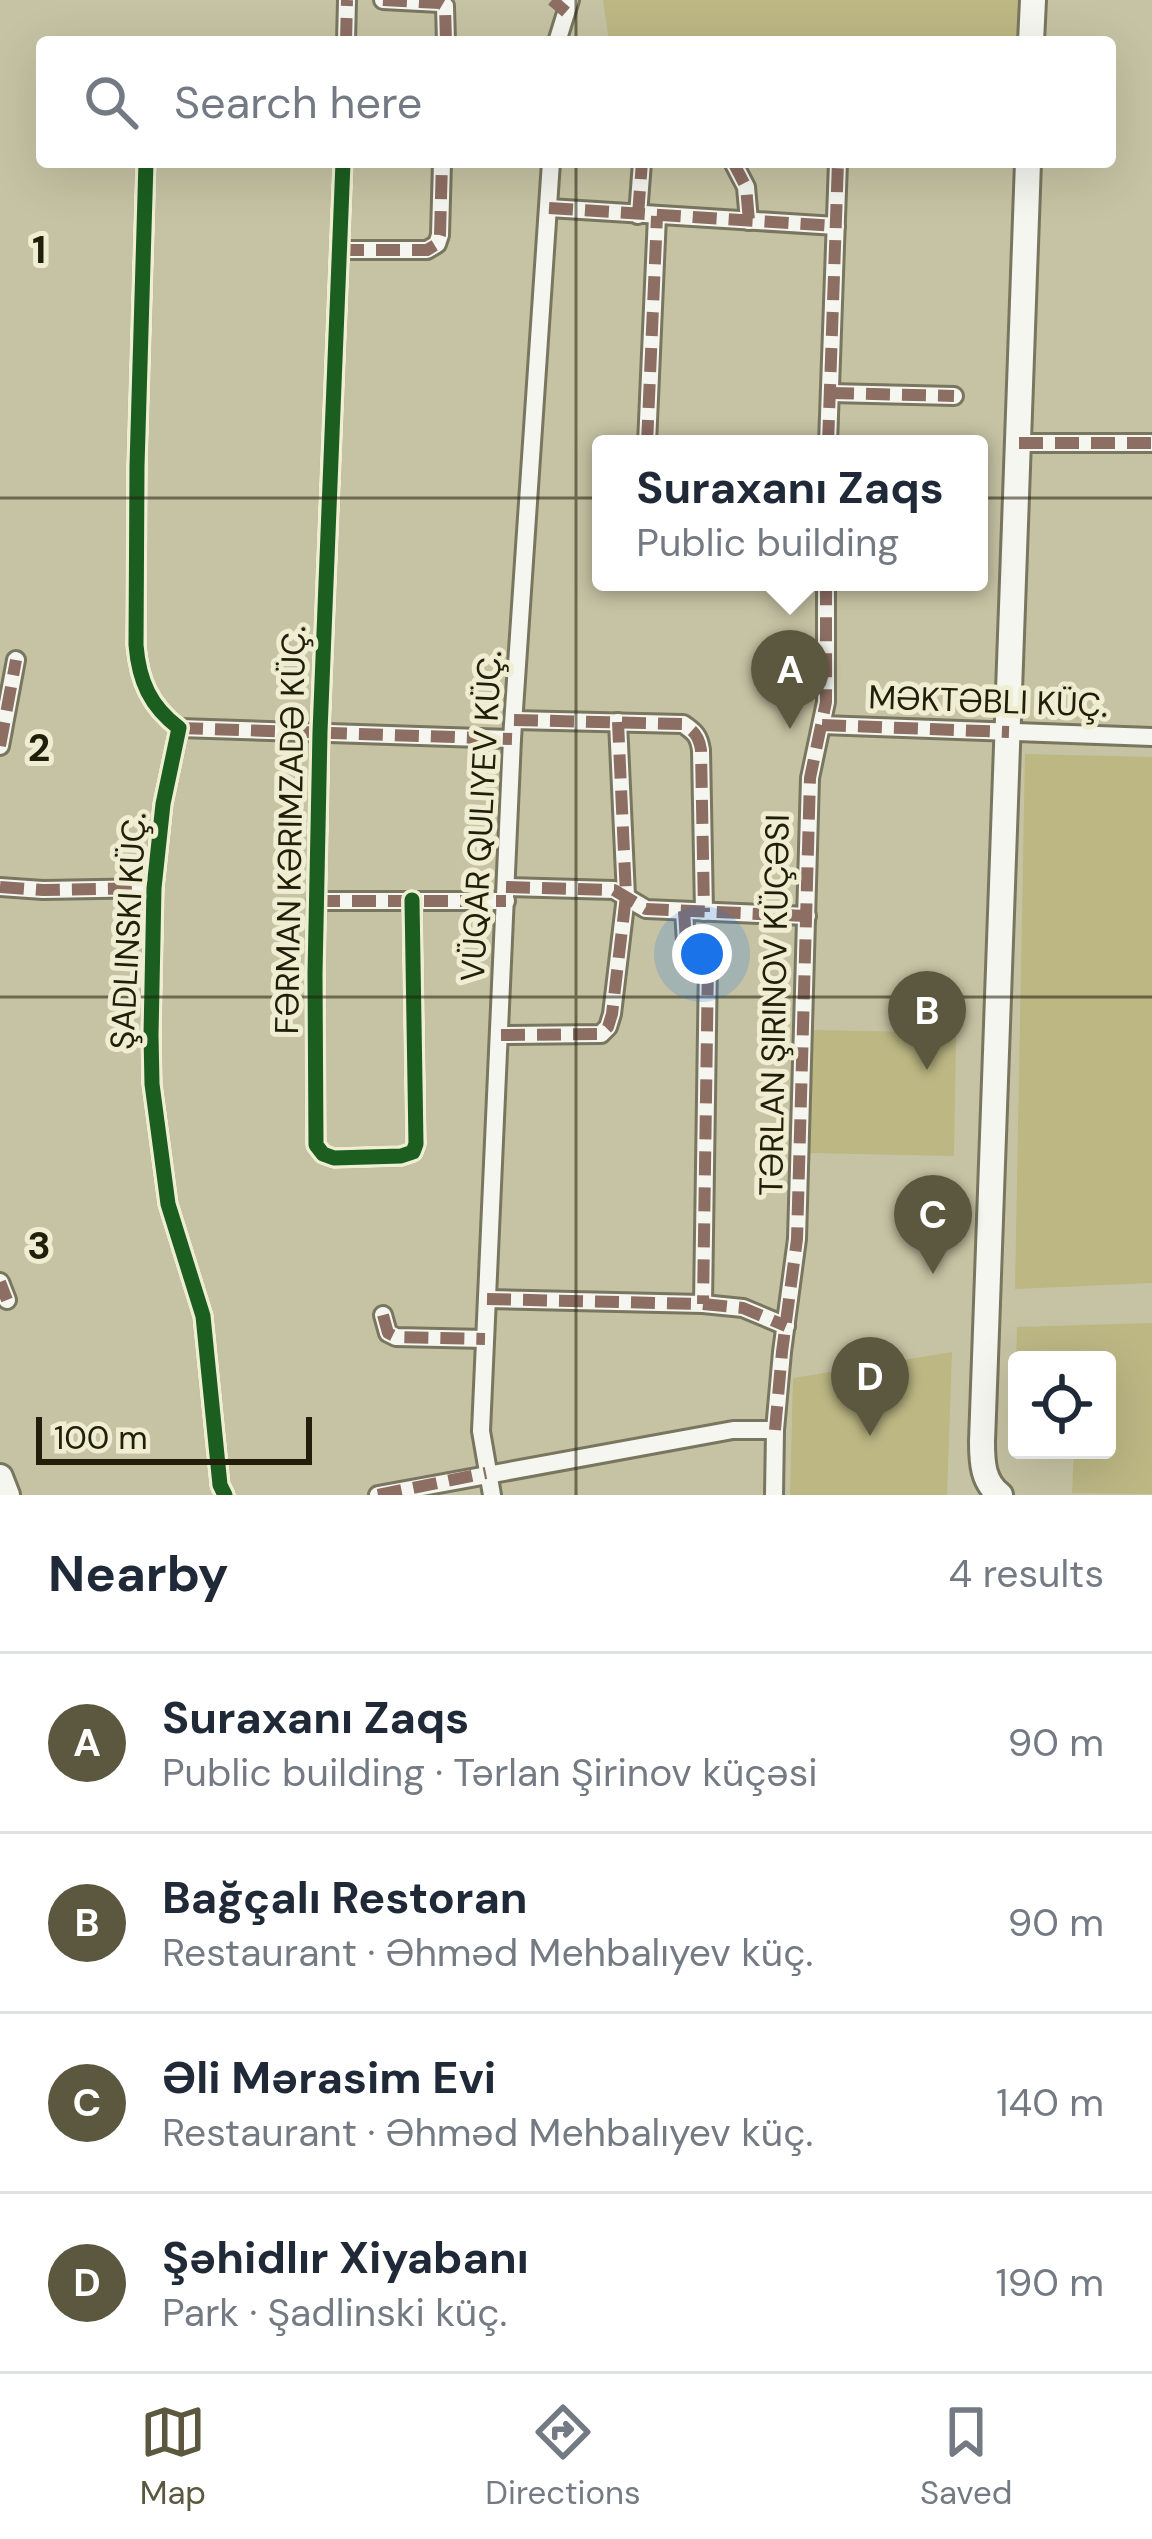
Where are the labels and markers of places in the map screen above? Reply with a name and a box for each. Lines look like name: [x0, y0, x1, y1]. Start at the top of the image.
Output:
pin: A: [751, 630, 829, 729]
pin: B: [888, 971, 966, 1070]
pin: C: [894, 1175, 972, 1274]
pin: D: [831, 1337, 909, 1436]

